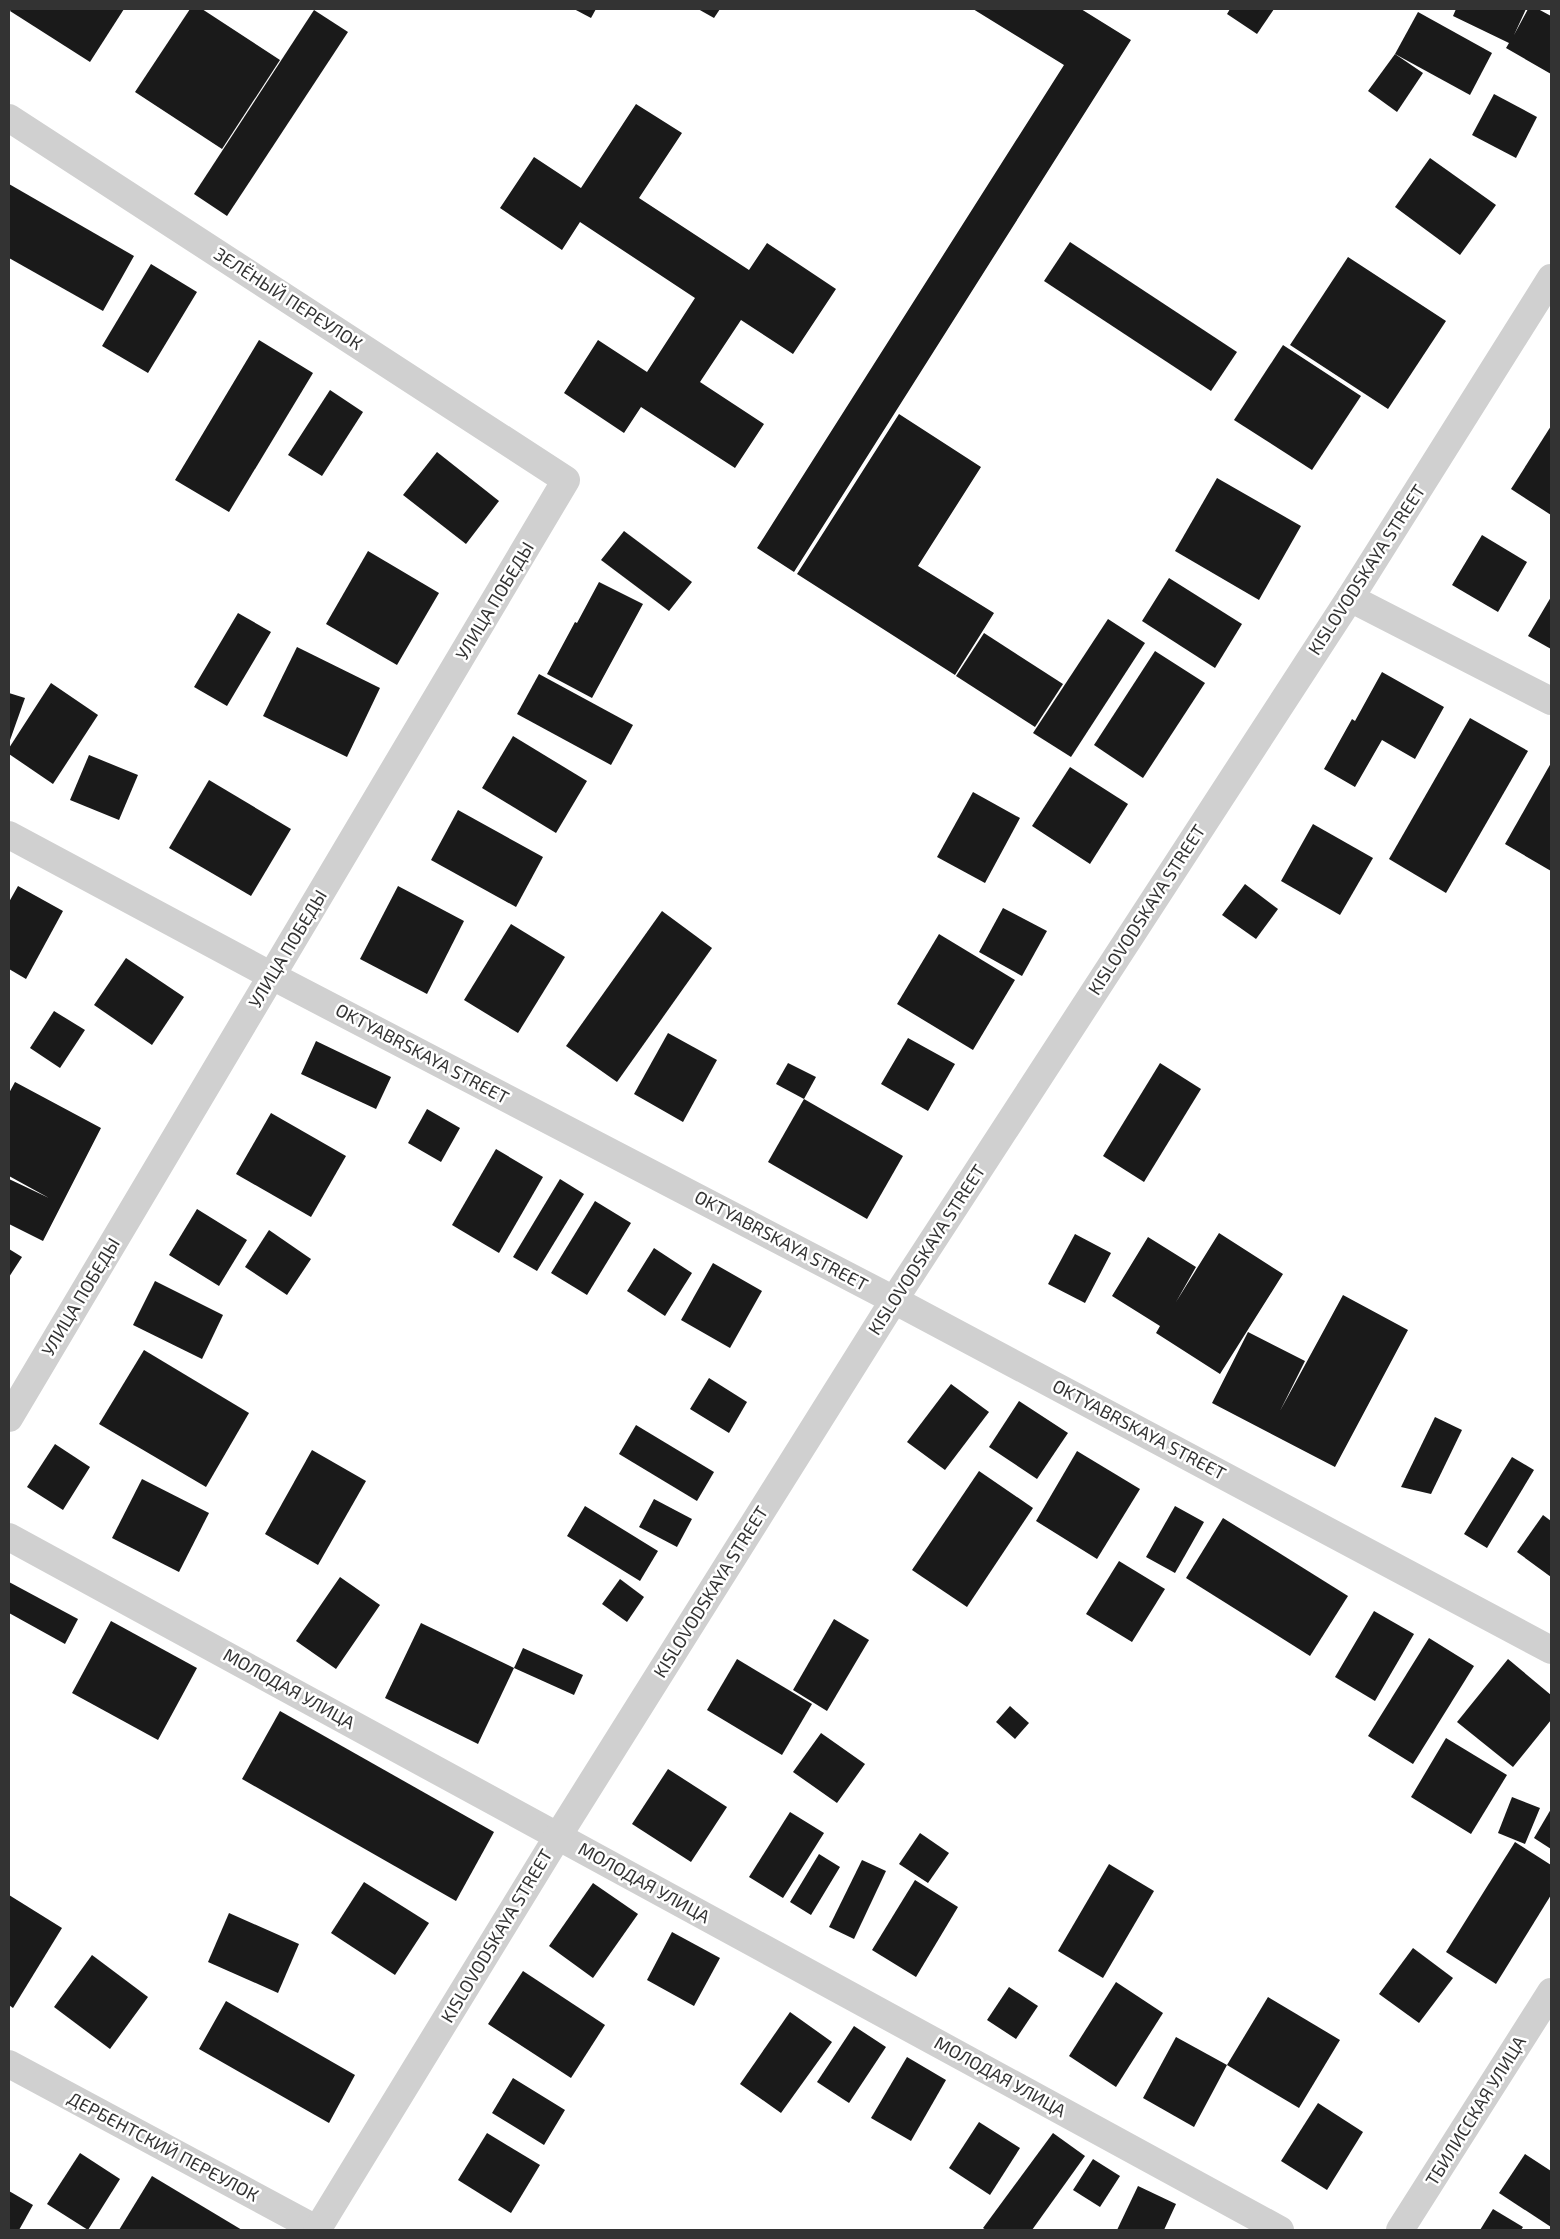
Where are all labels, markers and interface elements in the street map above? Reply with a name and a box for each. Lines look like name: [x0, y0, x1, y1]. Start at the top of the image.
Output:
street label: ЗЕЛЁНЫЙ ПЕРЕУЛОК: [210, 242, 367, 354]
street label: KISLOVODSKAYA STREET: [1303, 480, 1430, 659]
street label: УЛИЦА ПОБЕДЫ: [450, 537, 538, 663]
street label: KISLOVODSKAYA STREET: [1083, 820, 1210, 999]
street label: УЛИЦА ПОБЕДЫ: [243, 885, 331, 1011]
street label: OKTYABRSKAYA STREET: [332, 998, 513, 1108]
street label: KISLOVODSKAYA STREET: [863, 1160, 990, 1339]
street label: OKTYABRSKAYA STREET: [691, 1185, 872, 1295]
street label: УЛИЦА ПОБЕДЫ: [36, 1233, 124, 1359]
street label: OKTYABRSKAYA STREET: [1049, 1374, 1230, 1484]
street label: KISLOVODSKAYA STREET: [648, 1501, 772, 1681]
street label: МОЛОДАЯ УЛИЦА: [220, 1643, 360, 1734]
street label: МОЛОДАЯ УЛИЦА: [575, 1837, 715, 1928]
street label: KISLOVODSKAYA STREET: [436, 1844, 557, 2026]
street label: МОЛОДАЯ УЛИЦА: [931, 2031, 1071, 2122]
street label: ТБИЛИССКАЯ УЛИЦА: [1420, 2031, 1531, 2189]
street label: ДЕРБЕНТСКИЙ ПЕРЕУЛОК: [64, 2086, 263, 2206]

